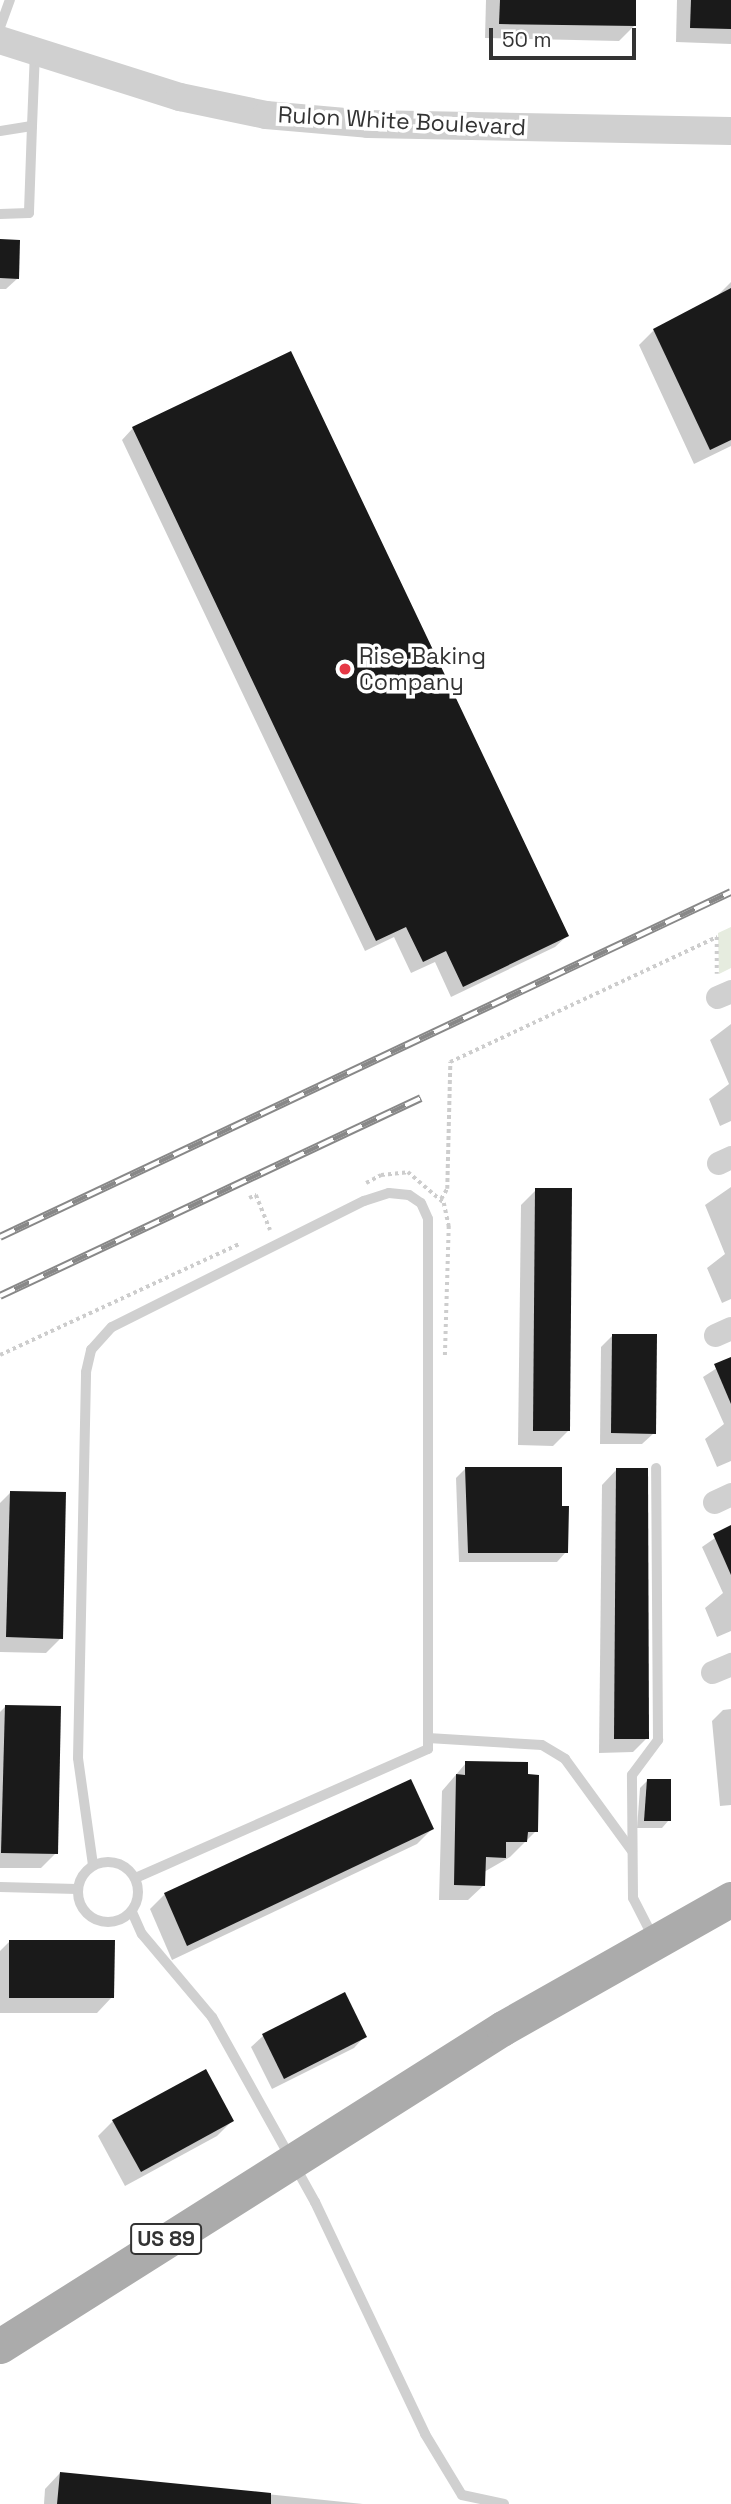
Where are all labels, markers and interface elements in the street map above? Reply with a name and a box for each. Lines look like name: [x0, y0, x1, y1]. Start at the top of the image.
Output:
scale bar: [493, 14, 640, 58]
text: 50 m: [502, 26, 552, 53]
street label: Rulon White Boulevard: [277, 101, 527, 141]
place label: Rise Baking Company: [359, 642, 486, 696]
marker: Rise Baking Company: [337, 661, 353, 677]
road number: US 89: [129, 2222, 203, 2256]

